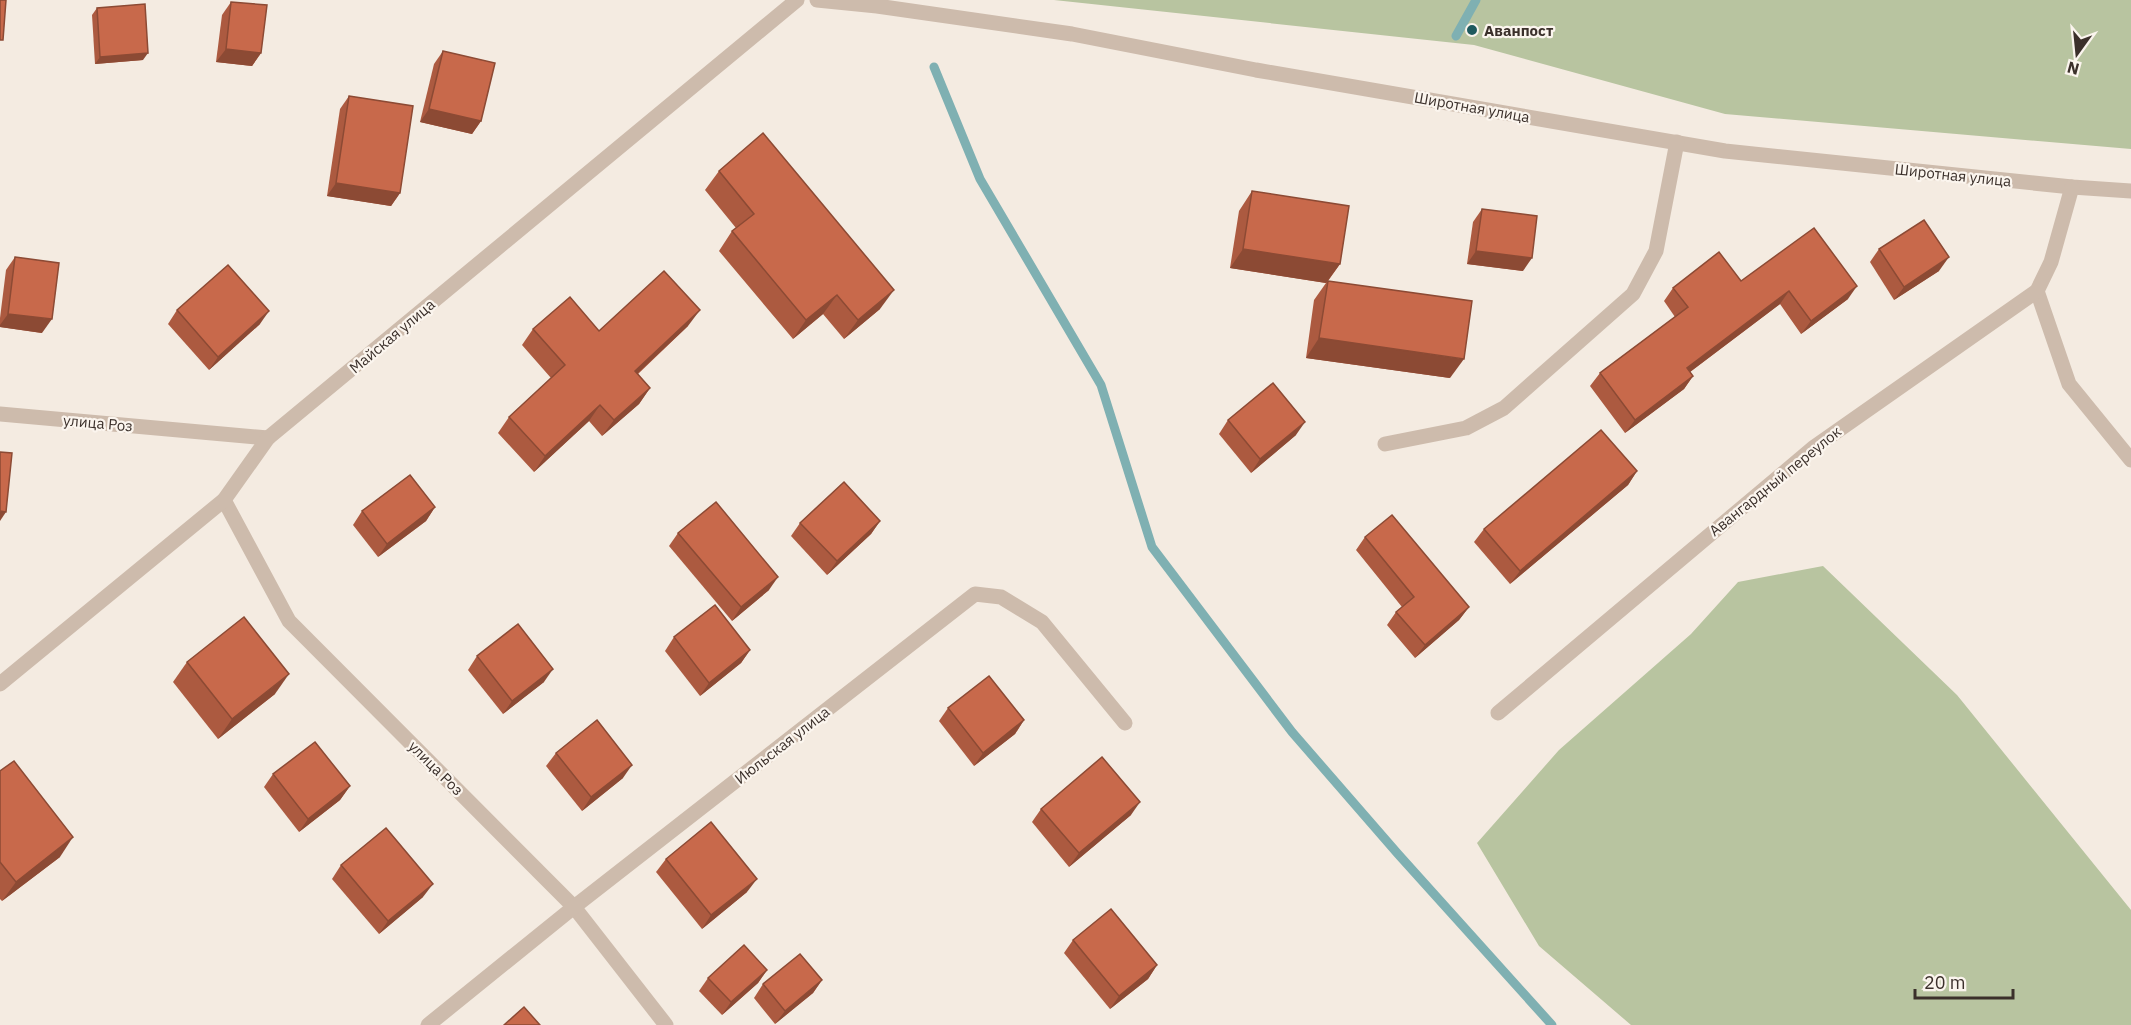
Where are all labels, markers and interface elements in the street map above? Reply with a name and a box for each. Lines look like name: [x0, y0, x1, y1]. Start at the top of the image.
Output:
place label: Аванпост: [1484, 21, 1554, 40]
marker: Аванпост: [1465, 23, 1479, 37]
north arrow: [2047, 24, 2107, 84]
text: N: [2065, 57, 2081, 80]
street label: Широтная улица: [1413, 87, 1531, 127]
street label: Широтная улица: [1894, 159, 2012, 191]
street label: Майская улица: [345, 295, 439, 377]
street label: улица Роз: [62, 410, 134, 436]
street label: Авангардный переулок: [1705, 422, 1845, 540]
street label: Июльская улица: [731, 702, 833, 788]
street label: улица Роз: [405, 737, 467, 799]
scale bar: [1915, 962, 2012, 1000]
text: 20 m: [1924, 971, 1966, 994]

